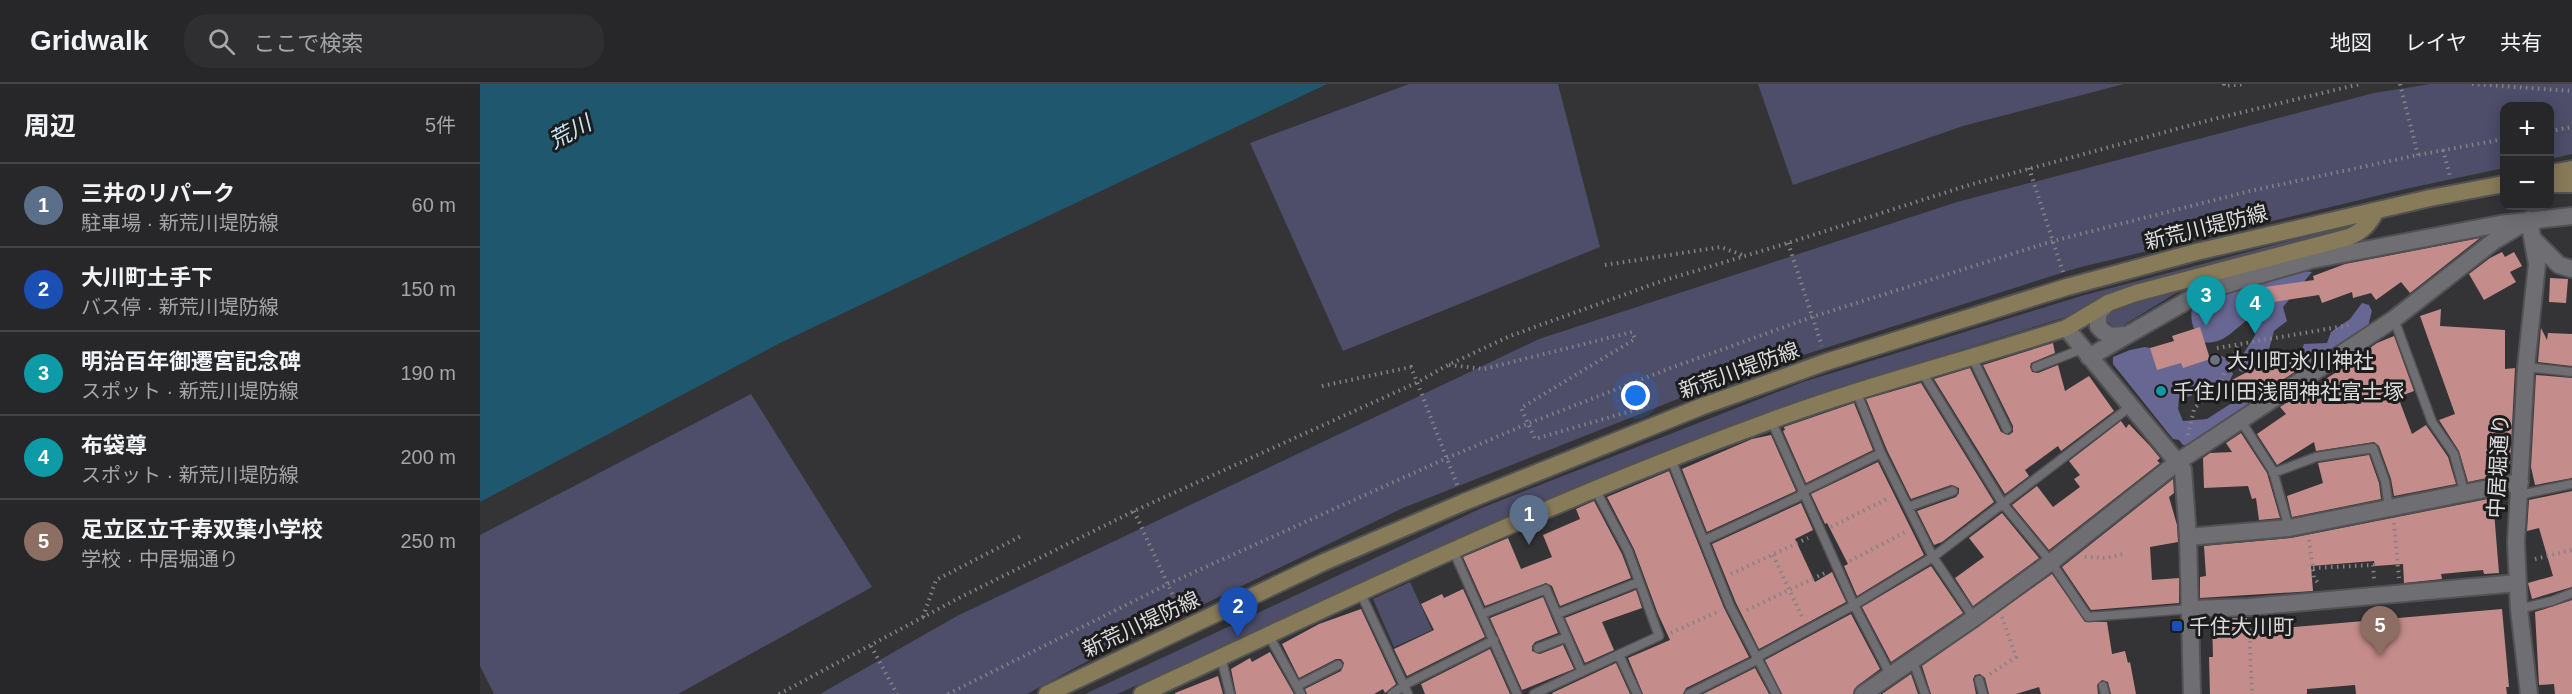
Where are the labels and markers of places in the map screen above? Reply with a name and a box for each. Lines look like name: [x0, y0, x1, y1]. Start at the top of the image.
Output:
pin: 3: [2186, 276, 2226, 326]
pin: 4: [2236, 284, 2274, 334]
place label: 大川町氷川神社: [2227, 349, 2374, 372]
marker: 大川町氷川神社: [2208, 353, 2222, 367]
place label: 千住川田浅間神社富士塚: [2173, 380, 2404, 403]
marker: 千住川田浅間神社富士塚: [2154, 384, 2168, 398]
pin: 1: [1510, 496, 1548, 545]
pin: 2: [1218, 588, 1257, 637]
pin: 5: [2360, 606, 2400, 656]
place label: 千住大川町: [2189, 615, 2294, 638]
marker: 千住大川町: [2170, 619, 2184, 633]

